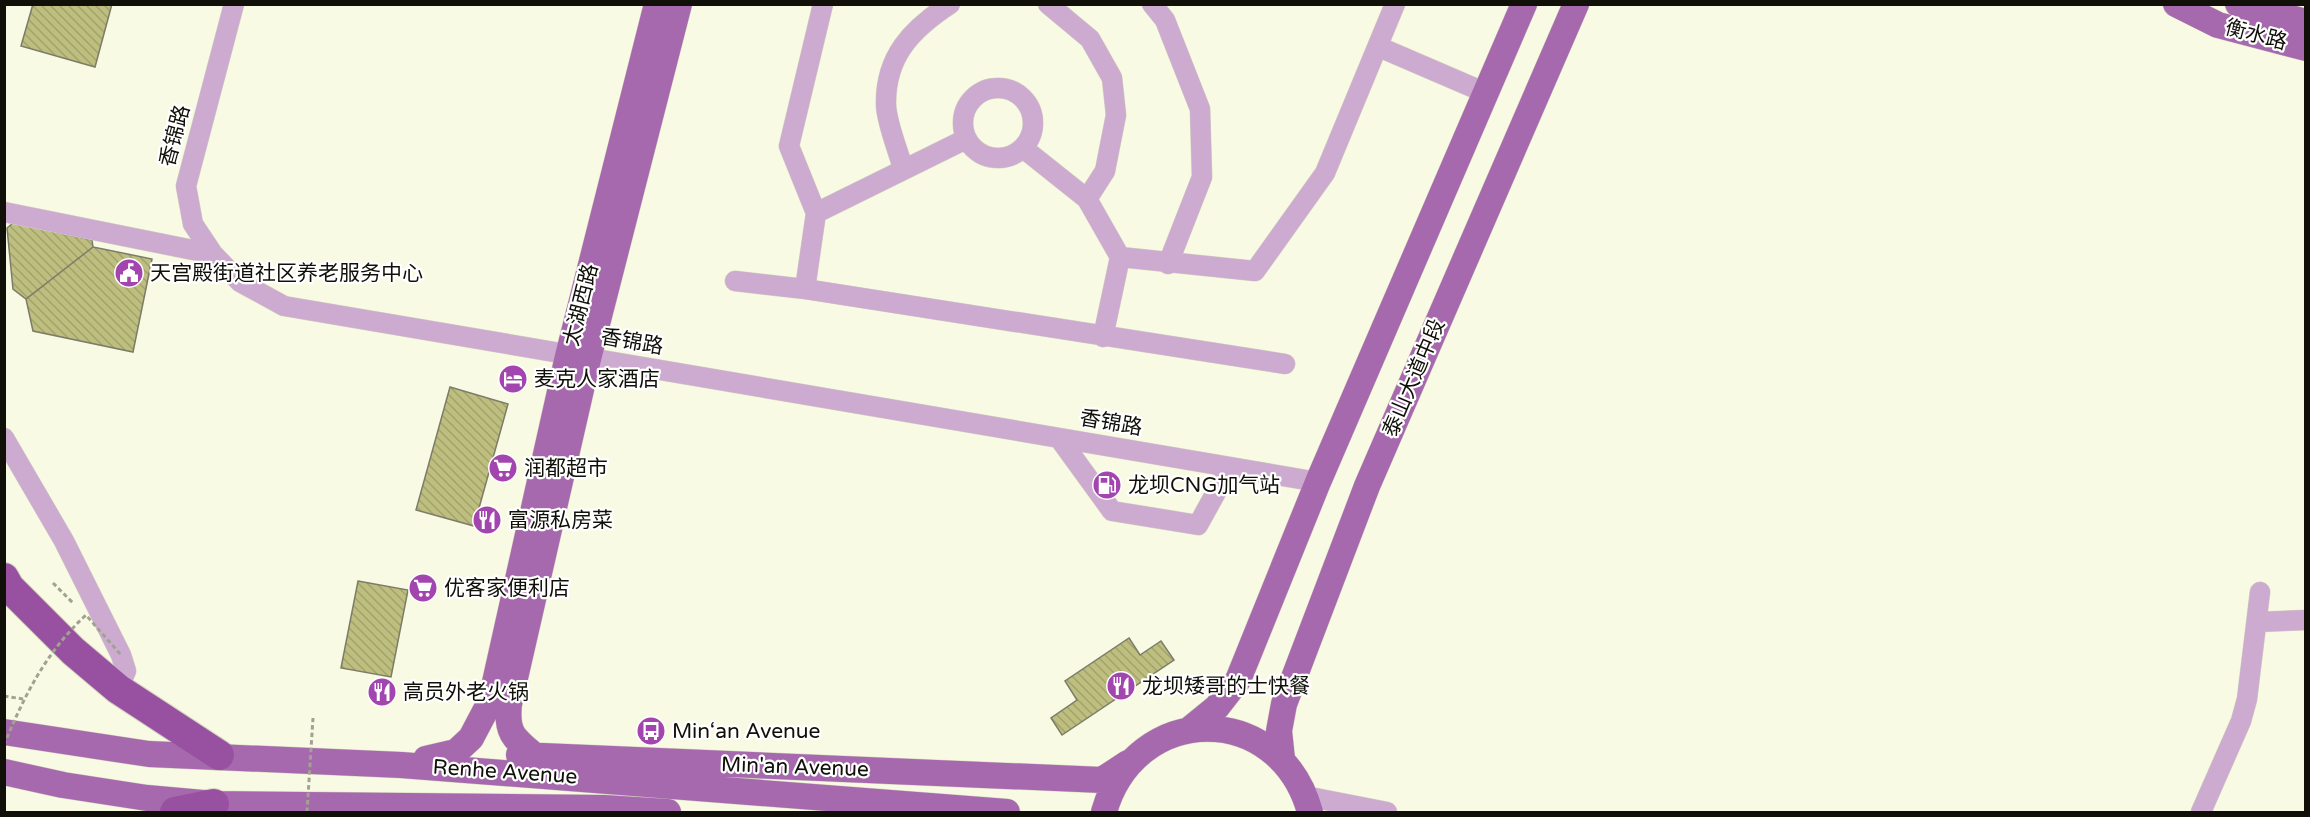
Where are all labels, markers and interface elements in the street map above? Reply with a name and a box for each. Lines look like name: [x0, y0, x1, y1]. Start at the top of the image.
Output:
street label: 衡水路: [2222, 15, 2290, 55]
street label: 香锦路: [155, 102, 195, 170]
public building icon: 天宫殿街道社区养老服务中心: [113, 257, 145, 289]
place label: 天宫殿街道社区养老服务中心: [150, 261, 423, 286]
street label: 太湖西路: [559, 261, 603, 349]
street label: 泰山大道中段: [1378, 315, 1450, 441]
street label: 香锦路: [599, 324, 665, 360]
hotel icon: 麦克人家酒店: [497, 363, 529, 395]
place label: 麦克人家酒店: [534, 367, 660, 392]
street label: 香锦路: [1078, 405, 1144, 441]
supermarket icon: 润都超市: [487, 452, 519, 484]
place label: 润都超市: [524, 456, 608, 481]
fuel station icon: 龙坝CNG加气站: [1091, 469, 1123, 501]
place label: 龙坝CNG加气站: [1128, 473, 1280, 498]
restaurant icon: 富源私房菜: [471, 504, 503, 536]
place label: 富源私房菜: [508, 508, 613, 533]
supermarket icon: 优客家便利店: [407, 572, 439, 604]
place label: 优客家便利店: [444, 576, 570, 601]
restaurant icon: 龙坝矮哥的士快餐: [1105, 670, 1137, 702]
place label: 龙坝矮哥的士快餐: [1142, 674, 1310, 699]
restaurant icon: 高员外老火锅: [366, 676, 398, 708]
place label: 高员外老火锅: [403, 680, 529, 705]
bus stop icon: Min‘an Avenue: [635, 715, 667, 747]
place label: Min‘an Avenue: [672, 719, 821, 744]
street label: Min'an Avenue: [721, 752, 869, 782]
street label: Renhe Avenue: [432, 754, 578, 790]

